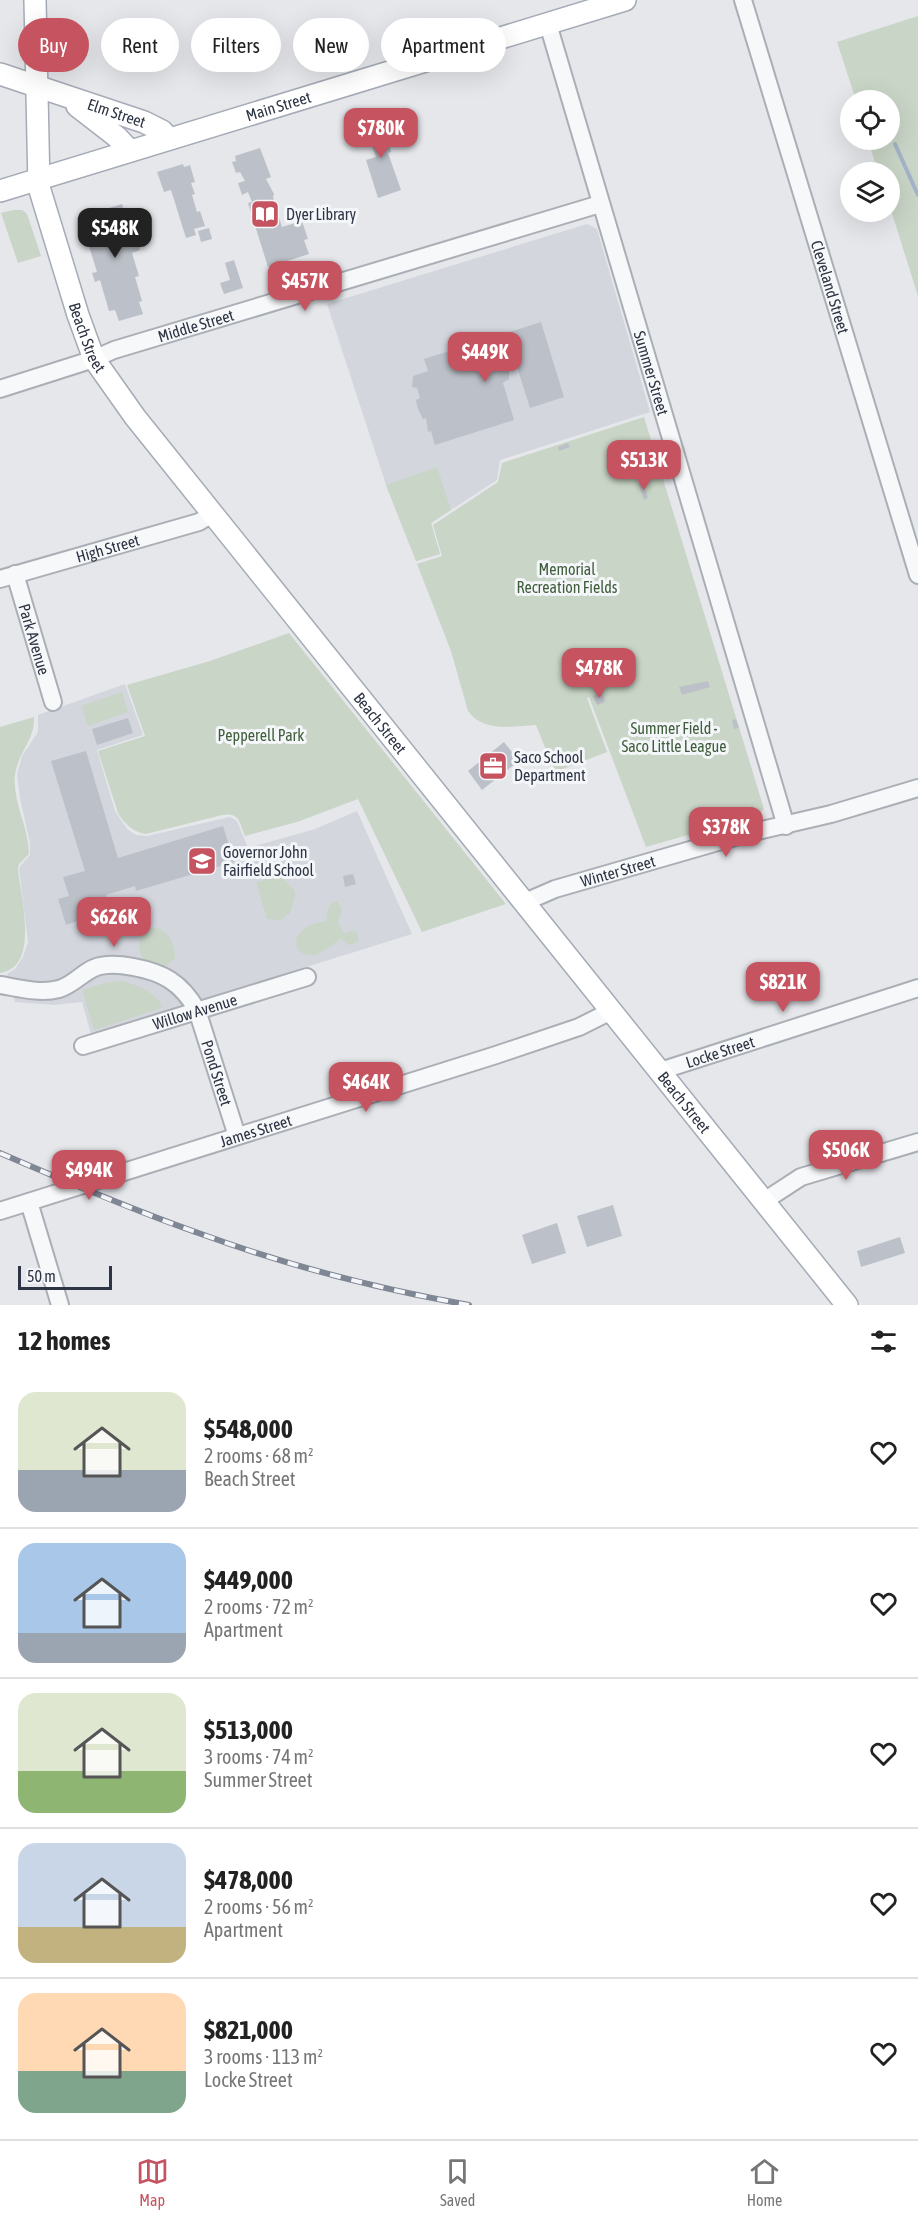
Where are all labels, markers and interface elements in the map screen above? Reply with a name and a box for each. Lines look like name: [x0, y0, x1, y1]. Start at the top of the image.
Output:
chip: Buy: [18, 18, 89, 72]
chip: Rent: [101, 18, 179, 72]
chip: Filters: [191, 18, 281, 72]
chip: New: [293, 18, 369, 72]
chip: Apartment: [381, 18, 506, 72]
street label: Main Street: [244, 87, 313, 124]
map controls: [840, 90, 900, 222]
button: locate: [840, 90, 900, 150]
street label: Elm Street: [85, 95, 148, 131]
pin: $780K: [339, 108, 423, 159]
text: $780K: [358, 116, 404, 139]
button: layers: [840, 162, 900, 222]
library icon: Dyer Library: [249, 198, 281, 230]
place label: Dyer Library: [286, 205, 357, 224]
pin: $548K: [73, 208, 157, 259]
text: $548K: [92, 216, 138, 239]
street label: Cleveland Street: [808, 238, 853, 336]
pin: $457K: [263, 261, 347, 312]
text: $457K: [282, 269, 328, 292]
street label: Beach Street: [66, 300, 110, 376]
street label: Middle Street: [156, 305, 236, 345]
street label: Summer Street: [631, 329, 673, 418]
pin: $449K: [443, 332, 527, 383]
text: $449K: [462, 340, 508, 363]
pin: $513K: [602, 440, 686, 491]
text: $513K: [621, 448, 667, 471]
street label: High Street: [74, 530, 142, 566]
park label: Memorial Recreation Fields: [517, 560, 618, 596]
street label: Park Avenue: [15, 602, 53, 677]
pin: $478K: [557, 648, 641, 699]
text: $478K: [576, 656, 622, 679]
street label: Beach Street: [350, 689, 411, 758]
park label: Summer Field - Saco Little League: [621, 719, 727, 756]
park label: Pepperell Park: [218, 726, 304, 745]
place label: Saco School Department: [514, 748, 586, 785]
office icon: Saco School Department: [477, 750, 509, 782]
pin: $378K: [684, 807, 768, 858]
text: $378K: [703, 815, 749, 838]
place label: Governor John Fairfield School: [223, 843, 314, 879]
school or university icon: Governor John Fairfield School: [186, 845, 218, 877]
street label: Winter Street: [578, 851, 658, 890]
pin: $626K: [72, 897, 156, 948]
text: $626K: [91, 905, 137, 928]
pin: $821K: [741, 962, 825, 1013]
text: $821K: [760, 970, 806, 993]
street label: Willow Avenue: [151, 990, 239, 1033]
street label: Locke Street: [683, 1032, 757, 1071]
street label: Pond Street: [198, 1038, 236, 1108]
pin: $464K: [324, 1062, 408, 1113]
street label: Beach Street: [654, 1068, 715, 1137]
text: $464K: [343, 1070, 389, 1093]
street label: James Street: [217, 1111, 294, 1150]
pin: $506K: [804, 1130, 888, 1181]
text: $506K: [823, 1138, 869, 1161]
pin: $494K: [47, 1150, 131, 1201]
text: $494K: [66, 1158, 112, 1181]
scale bar: [18, 1263, 112, 1290]
text: 50 m: [27, 1267, 56, 1285]
icon: filters: [867, 1325, 900, 1358]
text: 12 homes: [18, 1326, 111, 1356]
text: $548,000: [204, 1414, 293, 1444]
icon: home: [66, 1416, 138, 1488]
icon: heart: [867, 1436, 900, 1469]
text: 2 rooms · 68 m²: [204, 1444, 314, 1467]
text: Beach Street: [204, 1467, 296, 1490]
text: $449,000: [204, 1565, 293, 1595]
icon: home: [66, 1567, 138, 1639]
icon: heart: [867, 1587, 900, 1620]
text: 2 rooms · 72 m²: [204, 1595, 314, 1618]
text: Apartment: [204, 1618, 283, 1641]
text: $513,000: [204, 1715, 293, 1745]
icon: home: [66, 1717, 138, 1789]
icon: heart: [867, 1737, 900, 1770]
text: 3 rooms · 74 m²: [204, 1745, 314, 1768]
text: Summer Street: [204, 1768, 312, 1791]
text: $478,000: [204, 1865, 293, 1895]
icon: home: [66, 1867, 138, 1939]
icon: heart: [867, 1887, 900, 1920]
text: 2 rooms · 56 m²: [204, 1895, 314, 1918]
text: Apartment: [204, 1918, 283, 1941]
text: $821,000: [204, 2015, 293, 2045]
icon: home: [66, 2017, 138, 2089]
icon: heart: [867, 2037, 900, 2070]
text: 3 rooms · 113 m²: [204, 2045, 323, 2068]
text: Locke Street: [204, 2068, 293, 2091]
tab: Map: [136, 2155, 169, 2209]
tab: Saved: [440, 2155, 475, 2209]
tab: Home: [747, 2155, 782, 2209]

